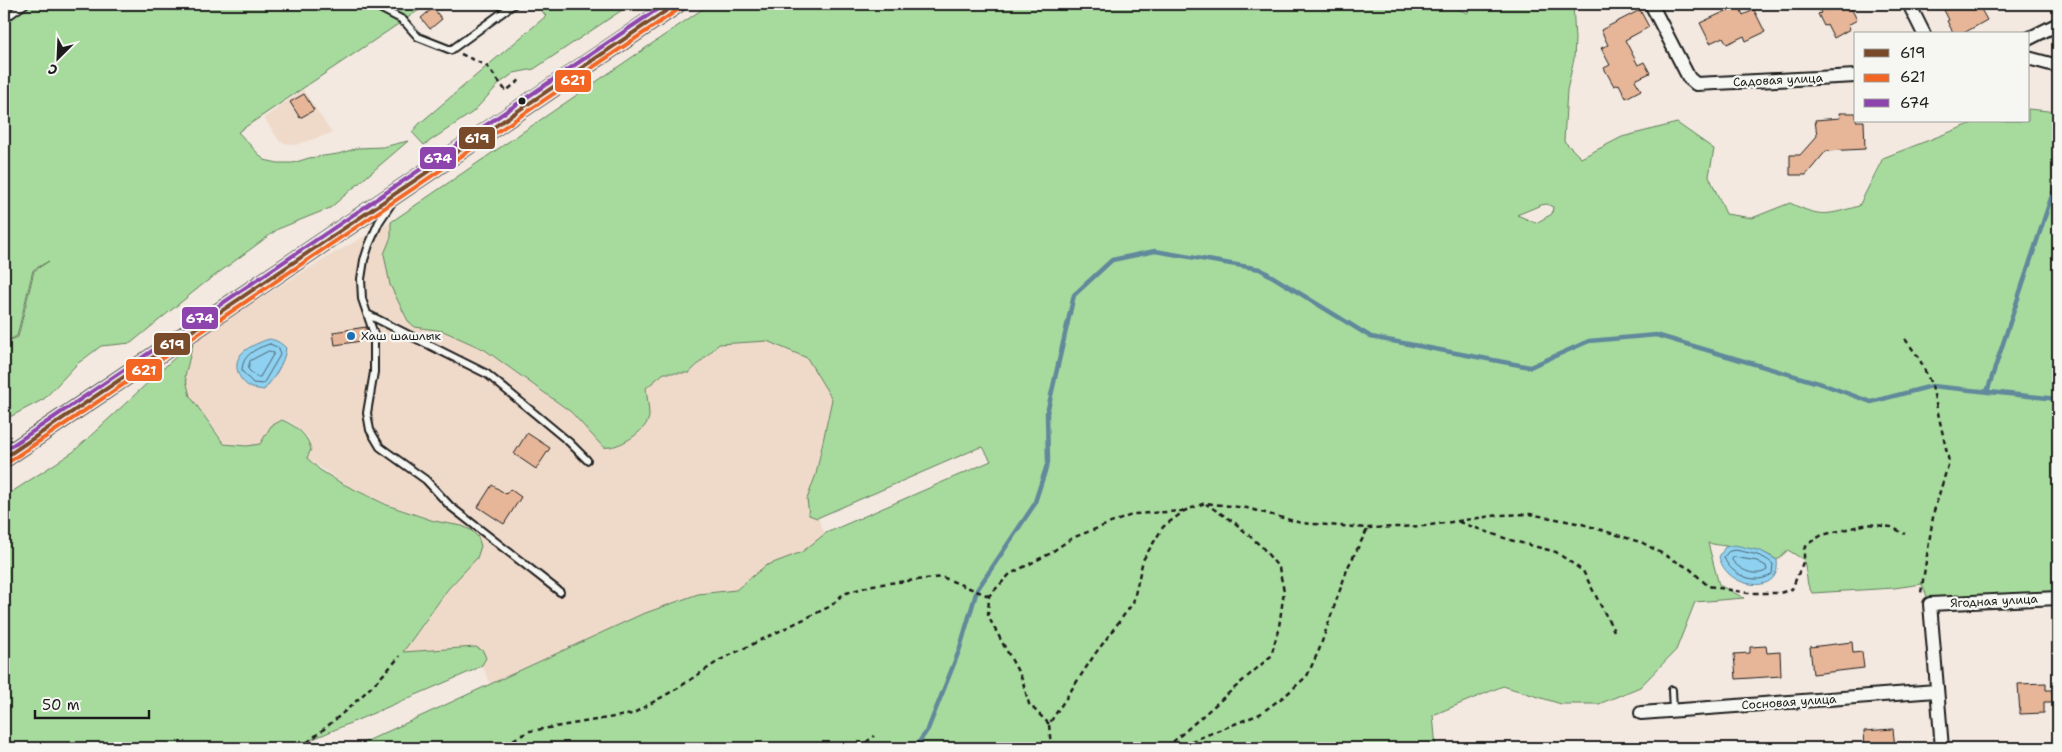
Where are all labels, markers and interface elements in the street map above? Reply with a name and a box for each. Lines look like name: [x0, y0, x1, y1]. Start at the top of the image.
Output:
north arrow: [32, 32, 82, 82]
legend: [1854, 32, 2030, 122]
text: 619: [1900, 43, 1926, 63]
text: С: [45, 60, 60, 80]
text: 621: [1900, 67, 1926, 87]
line badge: 621: [554, 69, 592, 93]
street label: Садовая улица: [1733, 70, 1824, 90]
text: 621: [561, 71, 585, 89]
text: 674: [1900, 93, 1929, 113]
unlabelled marker: [517, 96, 527, 106]
line badge: 619: [458, 126, 496, 150]
text: 619: [465, 129, 489, 147]
line badge: 674: [419, 146, 457, 170]
text: 674: [424, 149, 452, 167]
line badge: 674: [181, 306, 219, 330]
text: 674: [186, 309, 214, 327]
place label: Хаш шашлык: [361, 328, 442, 344]
marker: Хаш шашлык: [345, 330, 357, 342]
line badge: 619: [153, 332, 191, 356]
text: 619: [160, 335, 184, 353]
line badge: 621: [125, 358, 163, 382]
text: 621: [132, 361, 156, 379]
street label: Ягодная улица: [1950, 591, 2039, 611]
scale bar: [35, 687, 149, 719]
street label: Сосновая улица: [1741, 691, 1838, 713]
text: 50 m: [42, 695, 80, 715]

